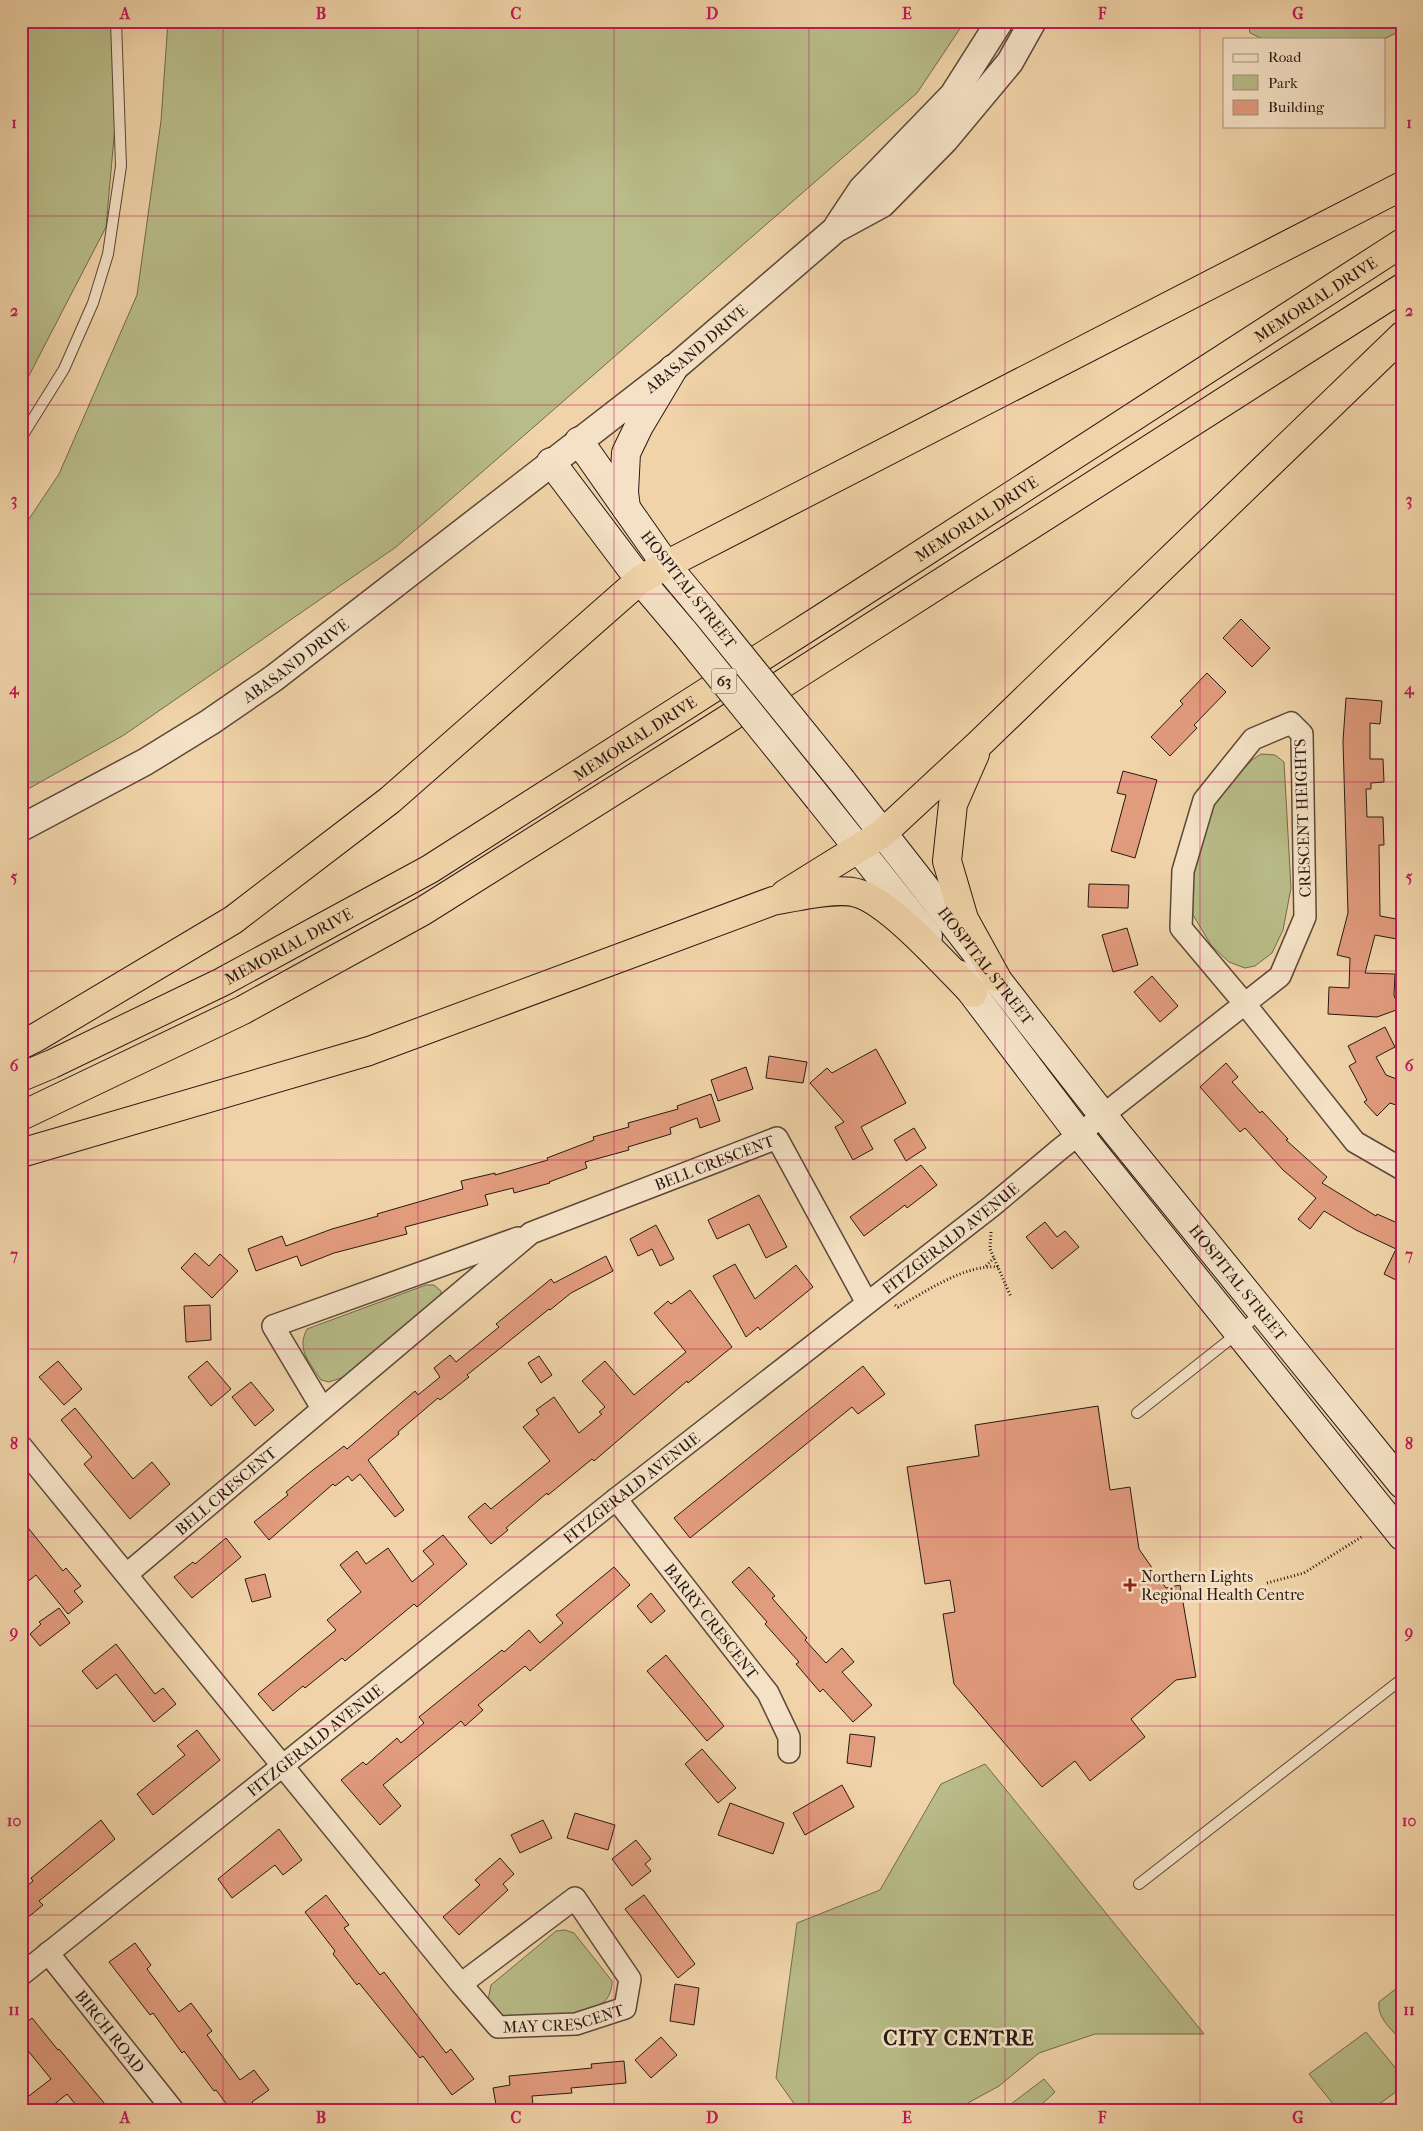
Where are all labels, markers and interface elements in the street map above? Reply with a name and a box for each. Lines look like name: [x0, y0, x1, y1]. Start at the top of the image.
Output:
text: A: [119, 4, 131, 23]
text: B: [316, 4, 326, 23]
text: C: [511, 4, 522, 23]
text: D: [706, 4, 718, 23]
text: E: [902, 4, 912, 23]
text: F: [1097, 4, 1107, 23]
text: G: [1292, 4, 1304, 23]
legend: [1223, 38, 1386, 128]
text: Road: [1268, 48, 1302, 66]
text: Park: [1268, 74, 1298, 92]
text: Building: [1268, 98, 1325, 116]
text: 1: [11, 113, 17, 132]
text: 1: [1406, 113, 1412, 132]
street label: MEMORIAL DRIVE: [1251, 253, 1381, 346]
street label: ABASAND DRIVE: [641, 300, 752, 398]
text: 2: [10, 301, 18, 320]
text: 2: [1405, 301, 1413, 320]
street label: MEMORIAL DRIVE: [911, 472, 1042, 566]
text: 3: [11, 490, 17, 510]
text: 3: [1406, 490, 1412, 510]
street label: HOSPITAL STREET: [637, 527, 741, 652]
street label: ABASAND DRIVE: [238, 615, 353, 707]
road number: 63: [712, 668, 736, 694]
text: 4: [8, 679, 20, 699]
text: 4: [1403, 679, 1415, 699]
street label: MEMORIAL DRIVE: [570, 692, 700, 785]
street label: CRESCENT HEIGHTS: [1290, 738, 1315, 898]
text: 5: [11, 867, 18, 886]
text: 5: [1406, 867, 1413, 886]
street label: HOSPITAL STREET: [934, 903, 1038, 1029]
street label: MEMORIAL DRIVE: [221, 904, 356, 989]
text: 6: [10, 1056, 19, 1075]
text: 6: [1405, 1056, 1414, 1075]
street label: BELL CRESCENT: [652, 1131, 777, 1194]
street label: FITZGERALD AVENUE: [878, 1179, 1023, 1298]
street label: HOSPITAL STREET: [1185, 1221, 1291, 1345]
text: 7: [9, 1245, 18, 1264]
text: 7: [1404, 1245, 1413, 1264]
street label: FITZGERALD AVENUE: [559, 1428, 704, 1548]
text: 8: [10, 1434, 18, 1453]
text: 8: [1405, 1434, 1413, 1453]
street label: BELL CRESCENT: [171, 1443, 281, 1539]
street label: BARRY CRESCENT: [660, 1560, 762, 1683]
place label: Northern Lights Regional Health Centre: [1141, 1567, 1305, 1604]
marker: Northern Lights Regional Health Centre: [1123, 1578, 1137, 1592]
text: 9: [9, 1622, 18, 1642]
text: 9: [1404, 1622, 1413, 1642]
street label: FITZGERALD AVENUE: [243, 1680, 387, 1801]
text: 10: [7, 1811, 21, 1830]
text: 10: [1402, 1811, 1416, 1830]
street label: BIRCH ROAD: [71, 1986, 149, 2077]
text: 11: [8, 2000, 20, 2019]
street label: MAY CRESCENT: [503, 2000, 626, 2037]
text: 11: [1403, 2000, 1415, 2019]
district label: CITY CENTRE: [883, 2026, 1035, 2050]
text: A: [119, 2108, 131, 2127]
text: B: [316, 2108, 326, 2127]
text: C: [511, 2108, 522, 2127]
text: D: [706, 2108, 718, 2127]
text: E: [902, 2108, 912, 2127]
text: F: [1097, 2108, 1107, 2127]
text: G: [1292, 2108, 1304, 2127]

